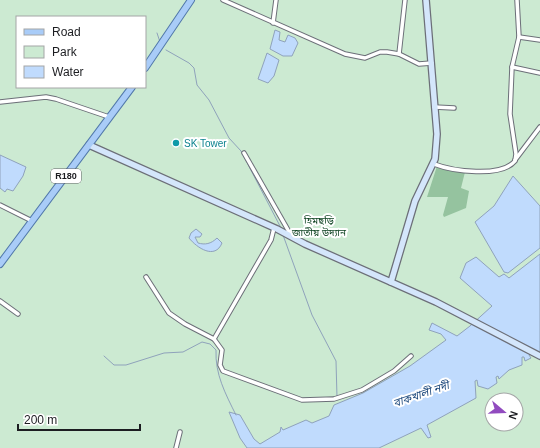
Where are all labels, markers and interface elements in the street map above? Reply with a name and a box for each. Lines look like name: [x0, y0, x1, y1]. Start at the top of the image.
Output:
legend: [16, 16, 146, 88]
text: Road: [52, 25, 81, 39]
text: Park: [52, 45, 78, 59]
text: Water: [52, 65, 84, 79]
marker: SK Tower: [171, 138, 181, 148]
place label: SK Tower: [184, 138, 227, 149]
road number: R180: [51, 169, 81, 183]
park label: হিমছড়ি জাতীয় উদ্যান: [291, 215, 347, 238]
water label: বাকখালী নদী: [392, 378, 452, 409]
north arrow: [484, 392, 524, 432]
scale bar: [18, 406, 140, 432]
text: N: [506, 410, 520, 421]
text: 200 m: [24, 413, 57, 427]

